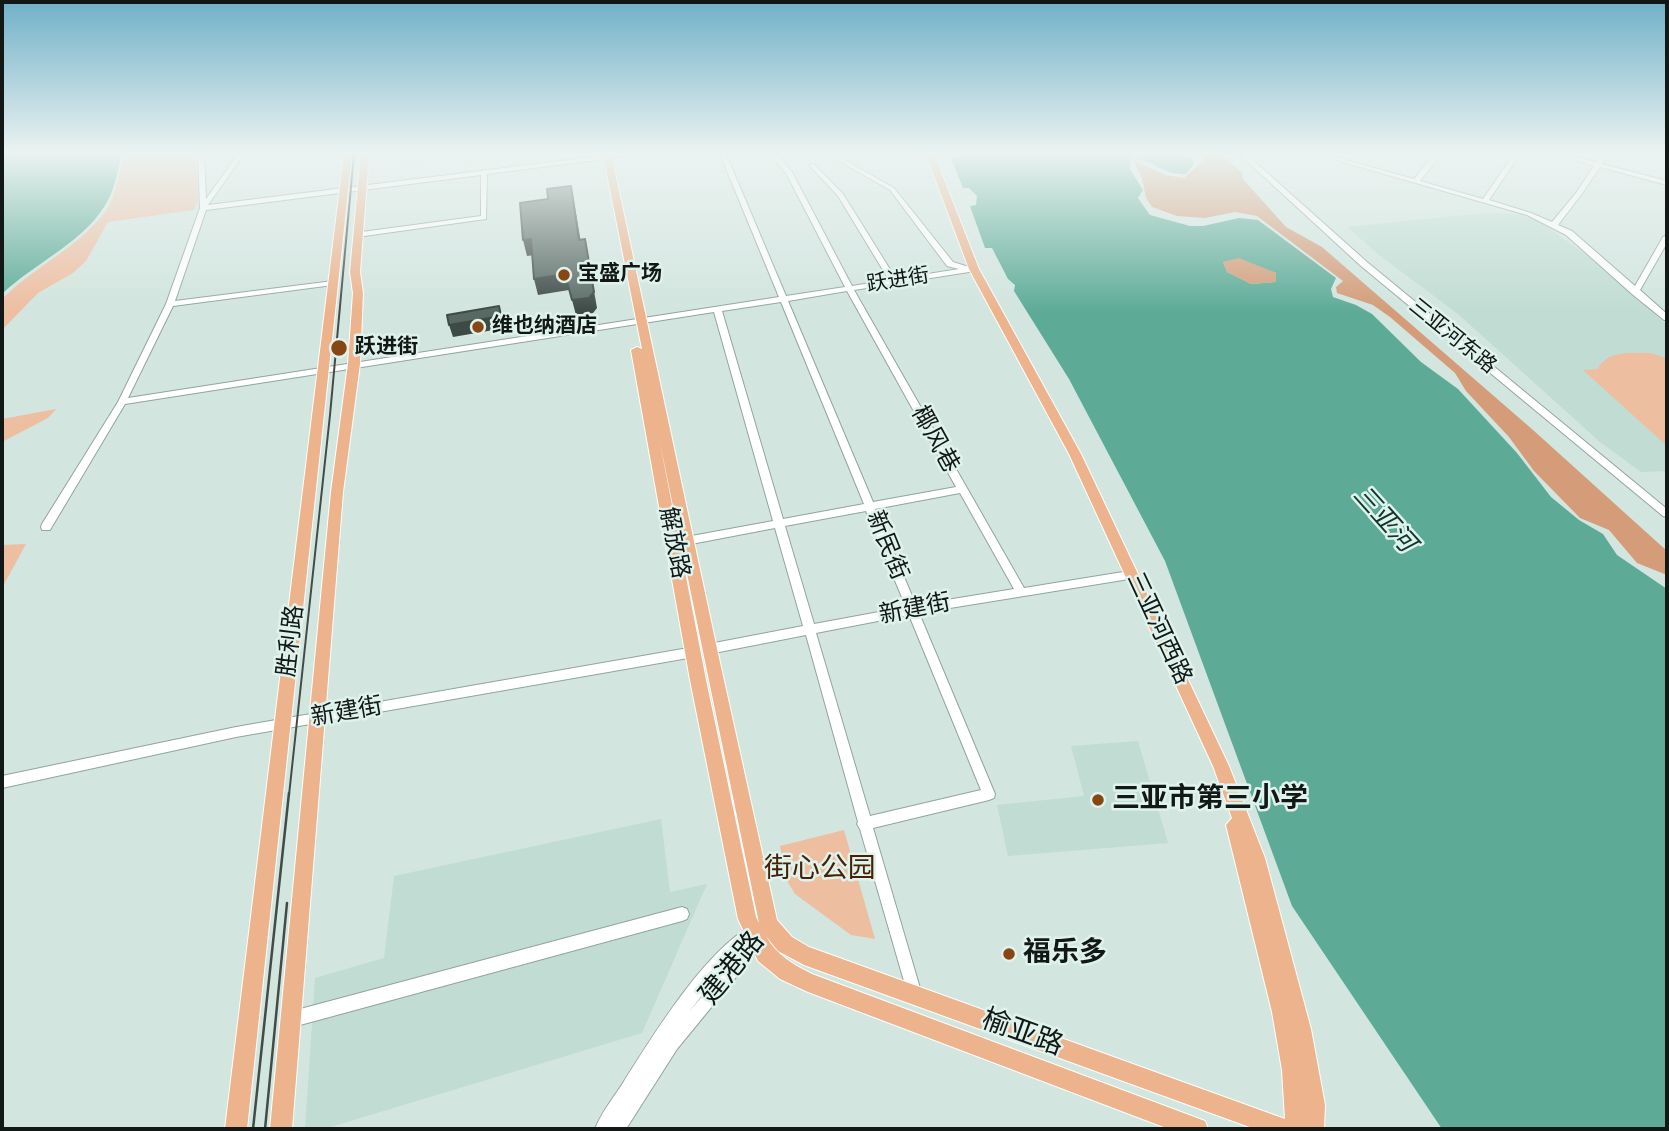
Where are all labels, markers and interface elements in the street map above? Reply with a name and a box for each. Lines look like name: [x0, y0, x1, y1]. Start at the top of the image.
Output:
place label: 宝盛广场: [578, 262, 662, 288]
street label: 跃进街: [865, 264, 931, 298]
marker: 宝盛广场: [556, 267, 572, 283]
street label: 三亚河东路: [1403, 294, 1501, 380]
place label: 维也纳酒店: [492, 314, 597, 340]
marker: 维也纳酒店: [470, 319, 486, 335]
place label: 跃进街: [355, 335, 418, 361]
marker: 跃进街: [329, 338, 349, 358]
street label: 椰风巷: [904, 402, 964, 478]
water label: 三亚河: [1345, 481, 1421, 559]
street label: 解放路: [652, 505, 694, 581]
street label: 新民街: [859, 507, 913, 585]
street label: 三亚河西路: [1120, 569, 1196, 689]
street label: 新建街: [877, 589, 953, 631]
street label: 胜利路: [273, 604, 311, 678]
street label: 新建街: [309, 693, 385, 733]
place label: 三亚市第三小学: [1112, 783, 1308, 817]
marker: 三亚市第三小学: [1090, 792, 1106, 808]
park label: 街心公园: [764, 853, 876, 887]
street label: 建港路: [694, 926, 772, 1012]
place label: 福乐多: [1023, 937, 1107, 971]
marker: 福乐多: [1001, 946, 1017, 962]
street label: 榆亚路: [977, 1004, 1067, 1064]

